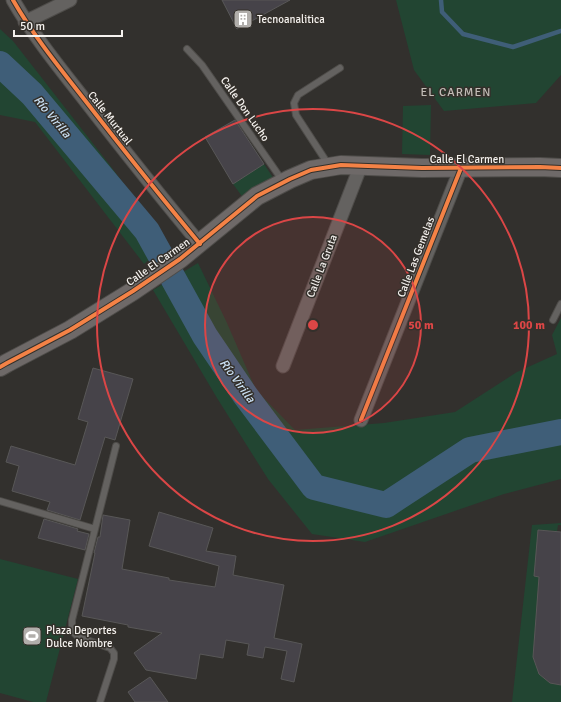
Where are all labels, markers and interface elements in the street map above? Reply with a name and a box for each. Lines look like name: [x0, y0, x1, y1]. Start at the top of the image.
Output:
building icon: Tecnoanalitica: [232, 8, 254, 30]
scale bar: [14, 12, 122, 38]
place label: Tecnoanalitica: [257, 13, 325, 26]
text: 50 m: [20, 19, 45, 34]
street label: Calle Don Lucho: [218, 74, 272, 144]
district label: EL CARMEN: [421, 85, 492, 100]
street label: Calle Murtual: [85, 89, 135, 147]
water label: Río Virilla: [30, 93, 75, 142]
street label: Calle El Carmen: [430, 153, 504, 166]
street label: Calle Las Gemelas: [395, 215, 437, 299]
street label: Calle La Gruta: [304, 232, 340, 299]
street label: Calle El Carmen: [124, 235, 192, 289]
centre of rings: [306, 318, 320, 332]
text: 50 m: [408, 318, 434, 333]
text: 100 m: [513, 318, 545, 333]
water label: Río Virilla: [216, 356, 258, 407]
place label: Plaza Deportes Dulce Nombre: [46, 624, 117, 650]
sports icon: Plaza Deportes Dulce Nombre: [21, 625, 43, 647]

